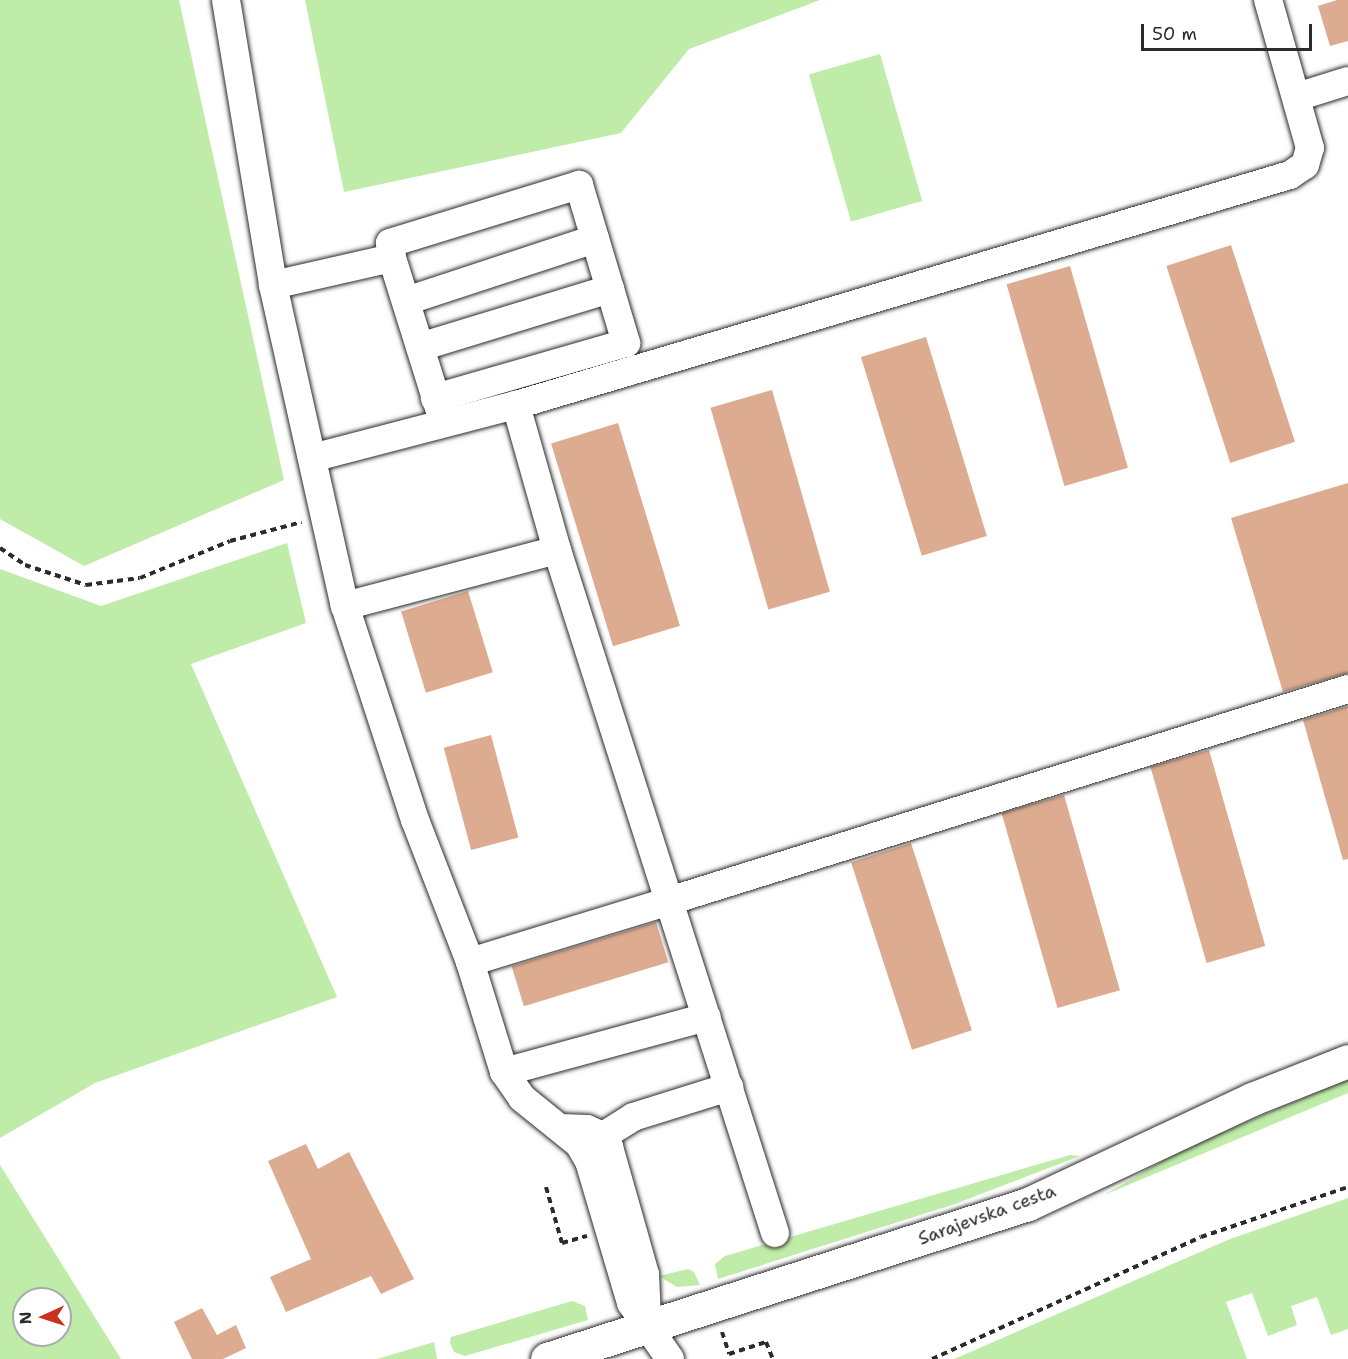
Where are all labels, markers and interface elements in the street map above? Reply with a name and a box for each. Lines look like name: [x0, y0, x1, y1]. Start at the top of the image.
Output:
scale bar: [1144, 12, 1315, 50]
text: 50 m: [1152, 22, 1197, 46]
street label: Sarajevska cesta: [915, 1180, 1059, 1250]
north arrow: [12, 1287, 72, 1347]
text: N: [15, 1311, 36, 1325]

